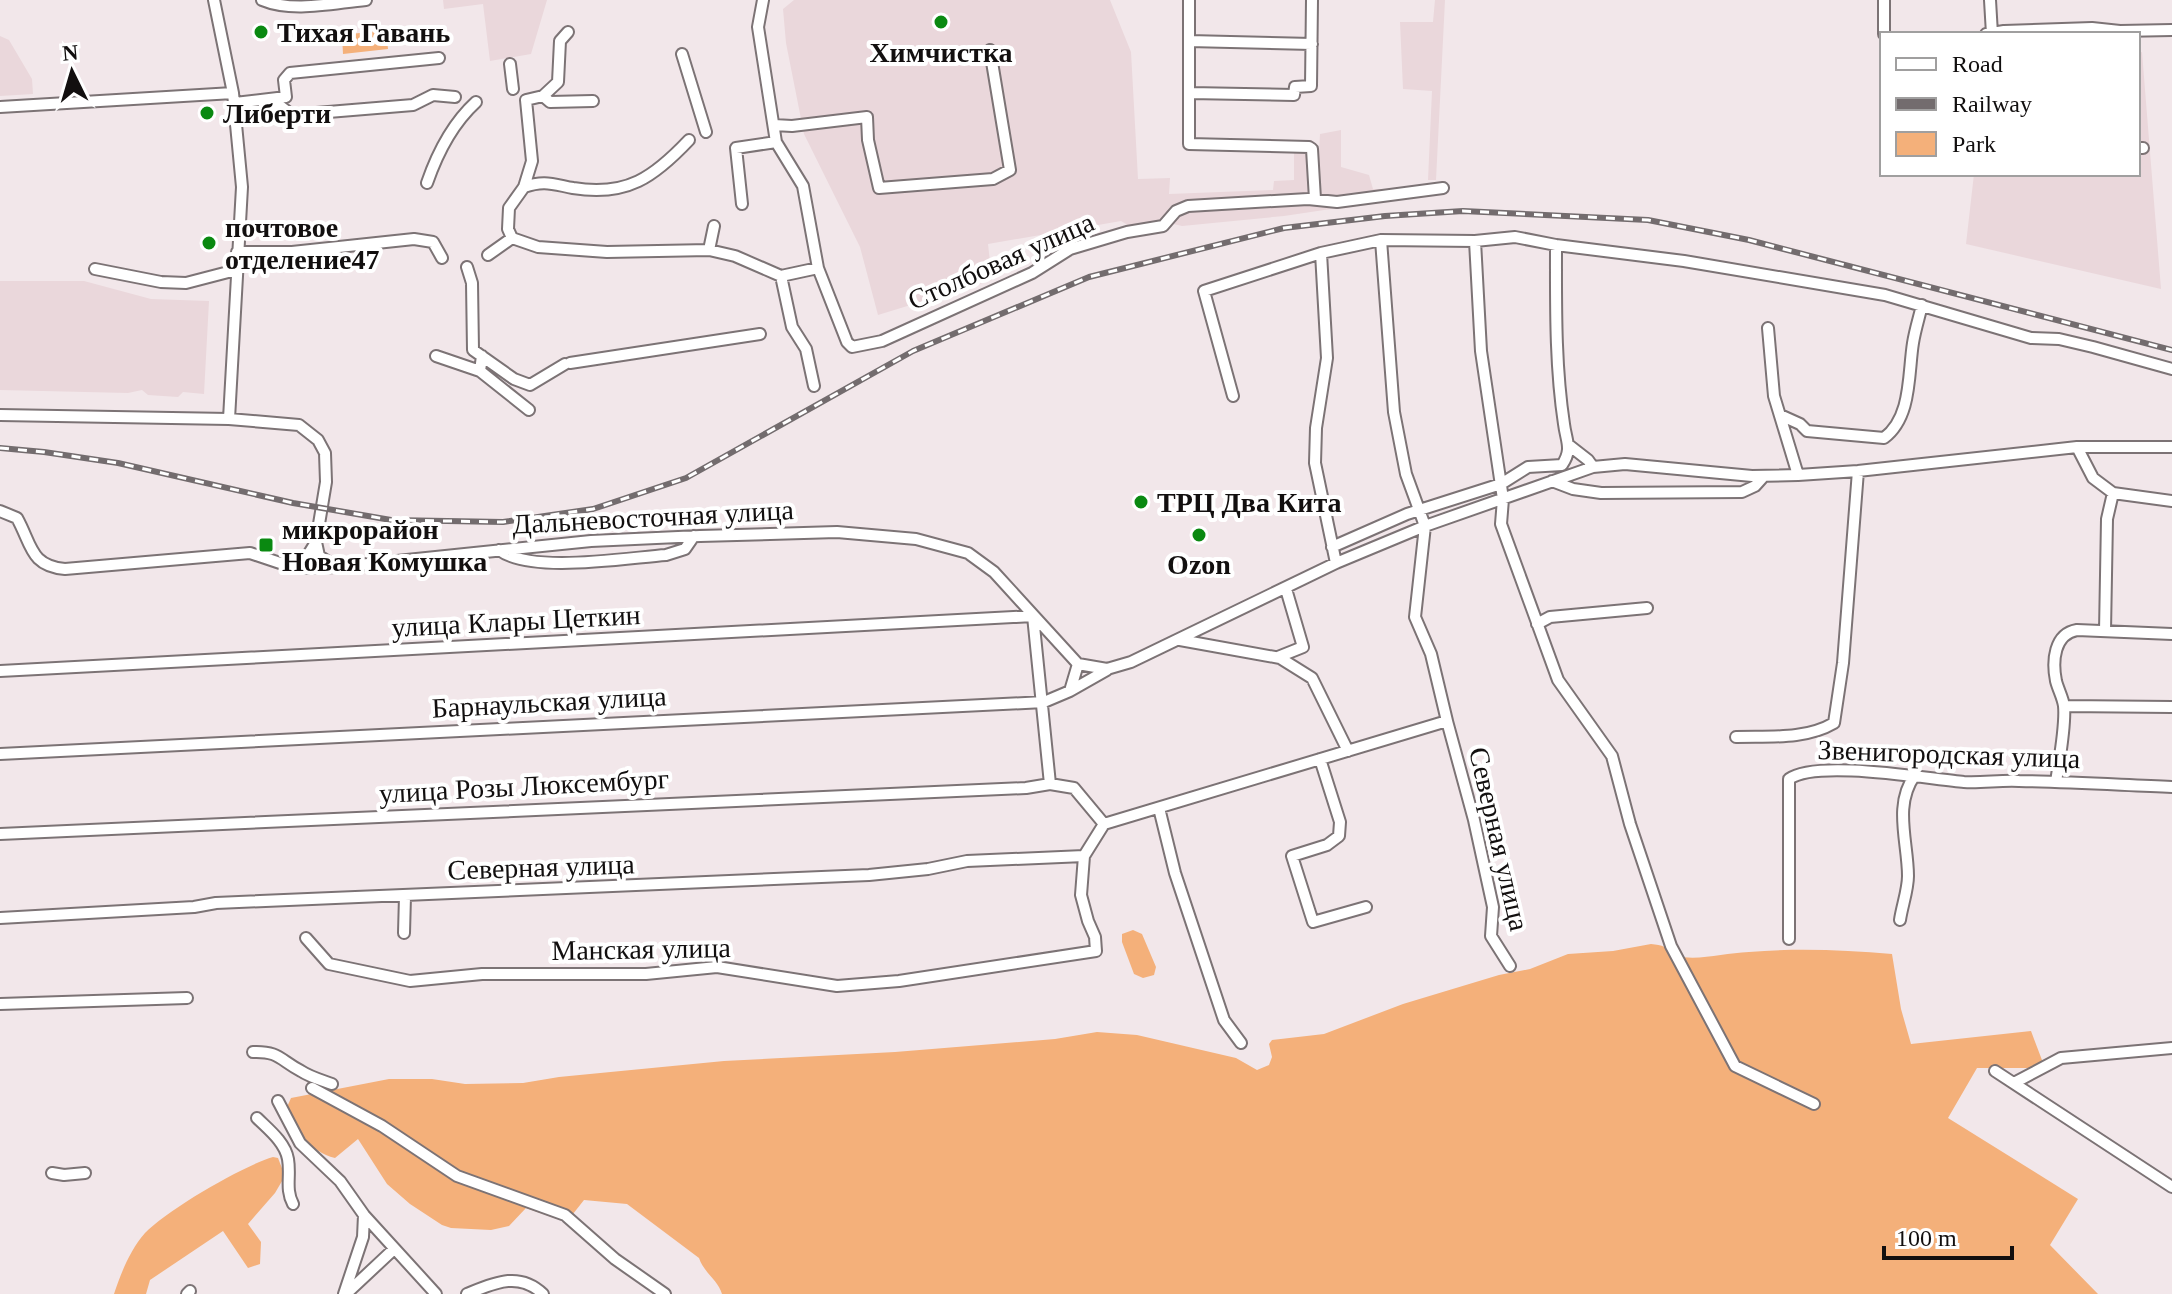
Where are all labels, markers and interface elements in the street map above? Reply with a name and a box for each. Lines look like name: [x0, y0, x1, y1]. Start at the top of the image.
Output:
marker: Химчистка: [932, 13, 950, 31]
place label: Тихая Гавань: [277, 17, 450, 48]
marker: Тихая Гавань: [252, 23, 270, 41]
north arrow: [32, 32, 112, 112]
legend: [1880, 32, 2140, 176]
place label: Химчистка: [869, 37, 1013, 68]
text: N: [61, 39, 79, 66]
text: Road: [1952, 51, 2003, 77]
text: Railway: [1952, 91, 2032, 117]
place label: Либерти: [223, 98, 331, 129]
marker: Либерти: [198, 104, 216, 122]
text: Park: [1952, 131, 1996, 157]
street label: Столбовая улица: [903, 206, 1099, 316]
place label: почтовое отделение47: [225, 212, 379, 275]
marker: почтовое отделение47: [200, 234, 218, 252]
place label: ТРЦ Два Кита: [1157, 487, 1341, 518]
marker: ТРЦ Два Кита: [1132, 493, 1150, 511]
street label: Дальневосточная улица: [512, 494, 795, 540]
place label: микрорайон Новая Комушка: [282, 514, 487, 577]
marker: Ozon: [1190, 526, 1208, 544]
marker: микрорайон Новая Комушка: [257, 536, 275, 554]
place label: Ozon: [1167, 549, 1231, 580]
street label: улица Клары Цеткин: [391, 599, 641, 643]
street label: Барнаульская улица: [431, 680, 668, 724]
street label: Звенигородская улица: [1817, 734, 2081, 774]
street label: Северная улица: [1463, 744, 1535, 934]
street label: улица Розы Люксембург: [378, 763, 670, 809]
street label: Северная улица: [447, 848, 636, 886]
street label: Манская улица: [551, 932, 732, 966]
scale bar: [1884, 1210, 2012, 1260]
text: 100 m: [1896, 1225, 1957, 1251]

